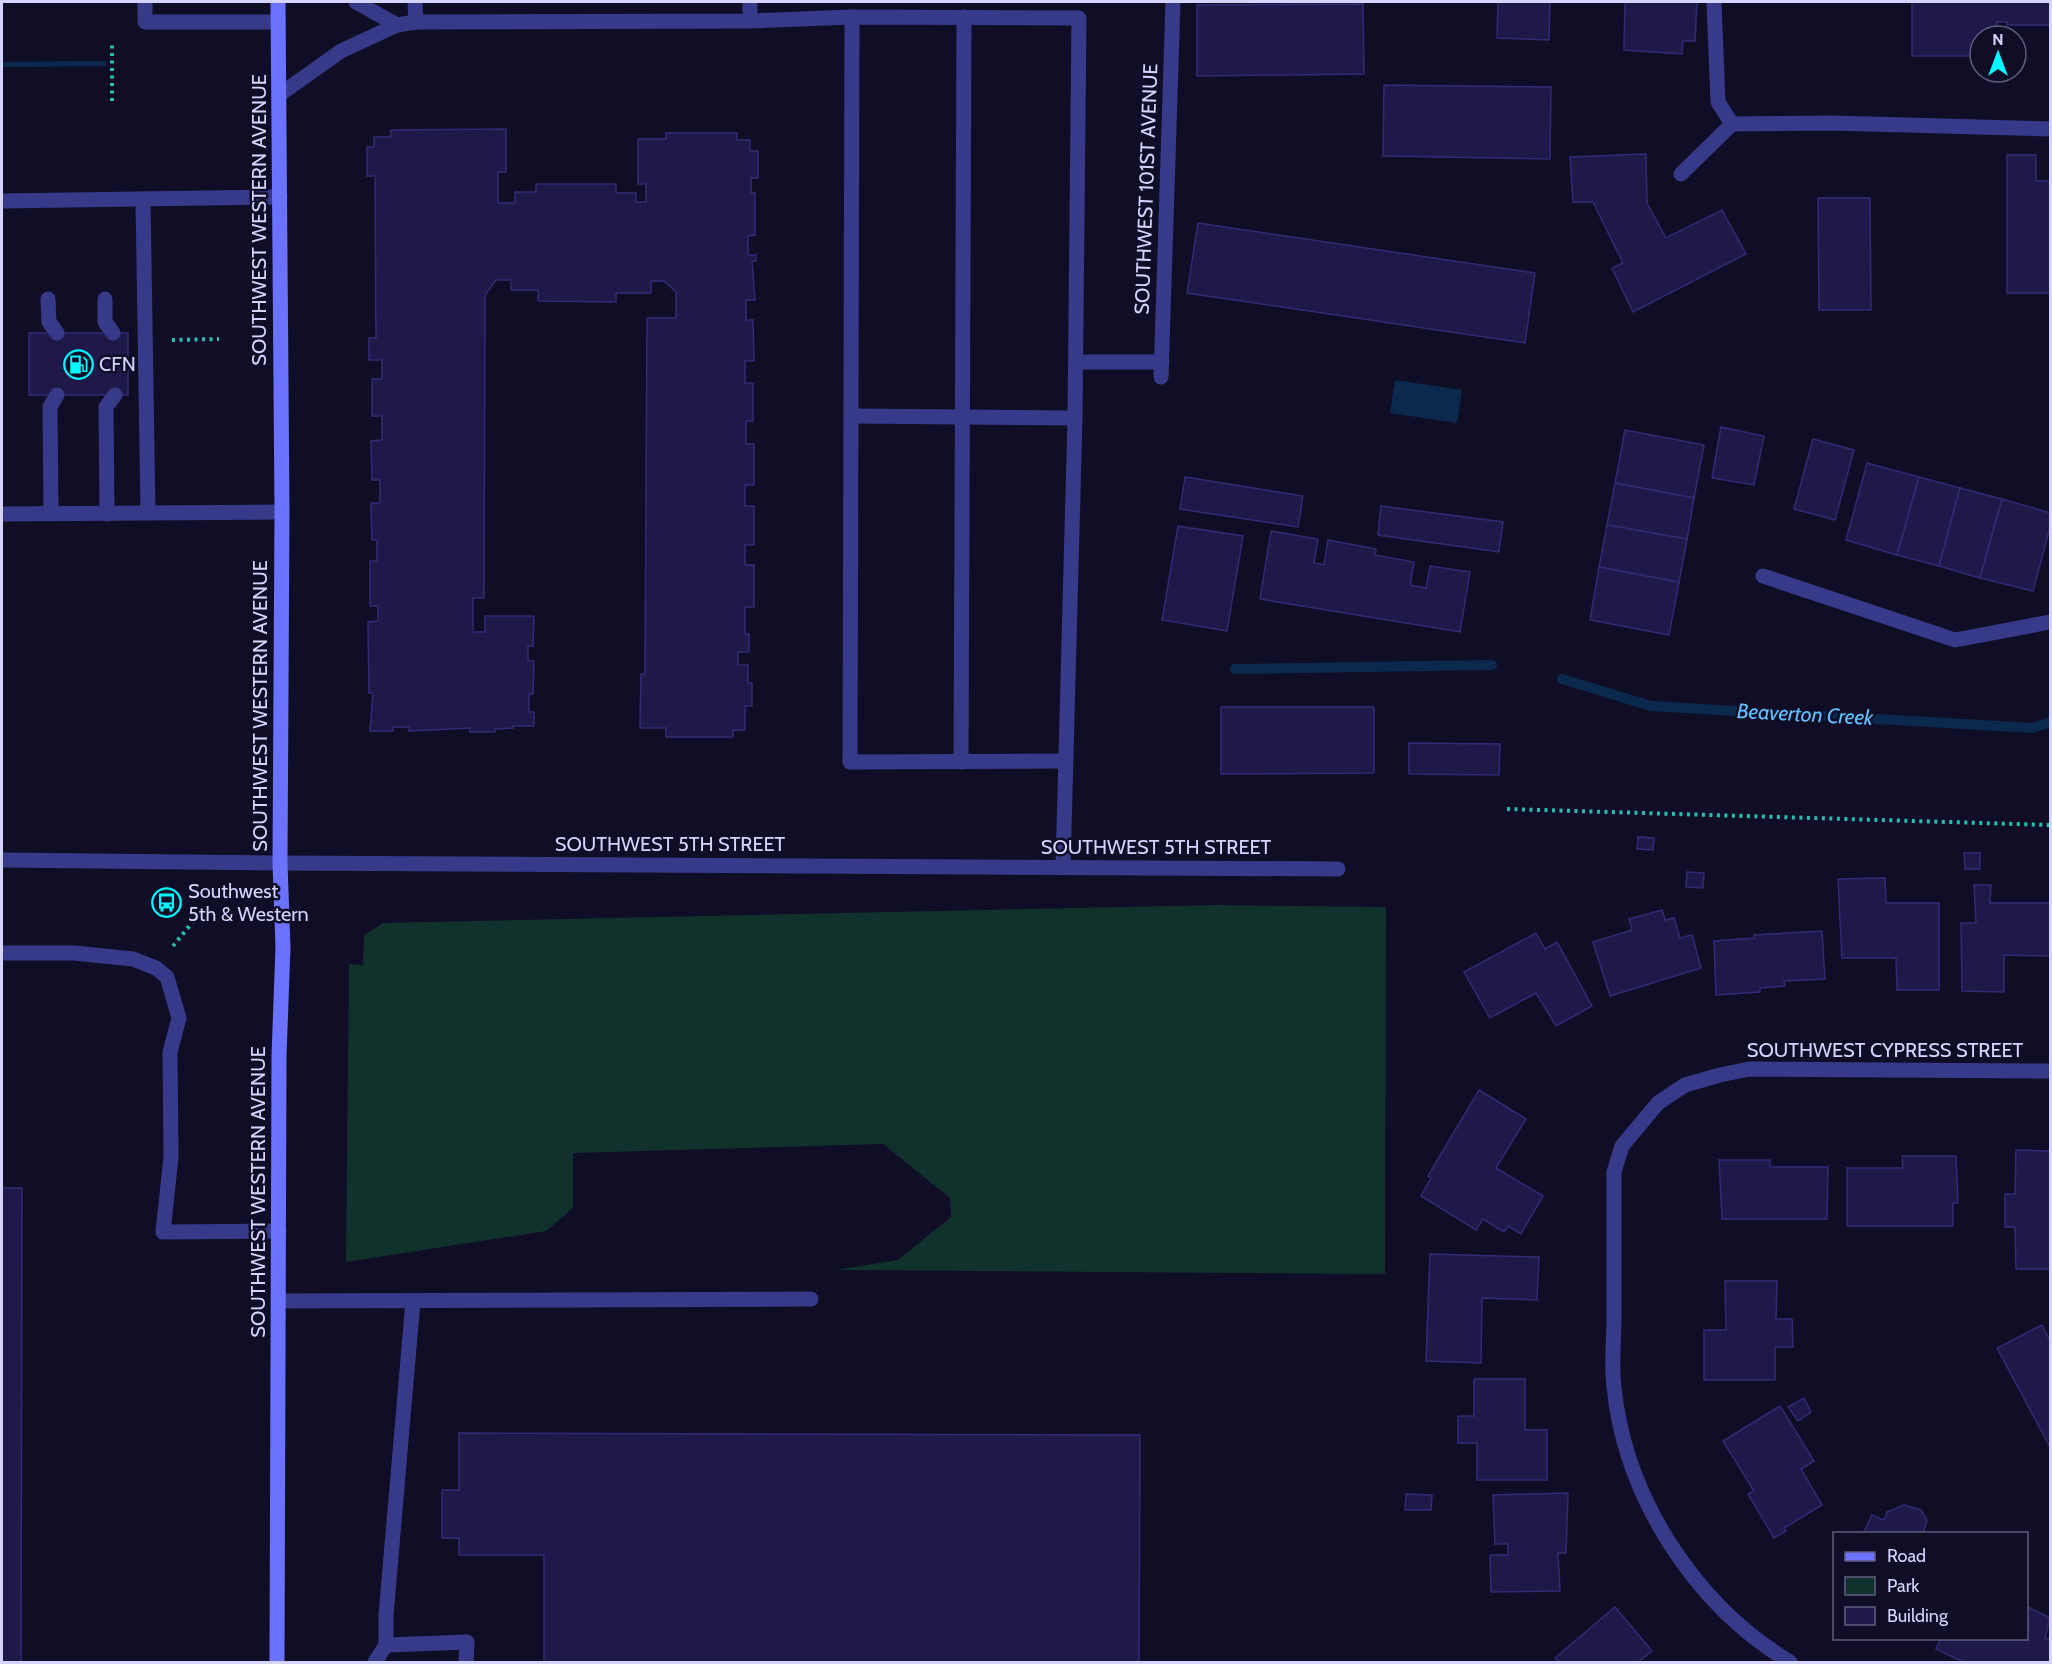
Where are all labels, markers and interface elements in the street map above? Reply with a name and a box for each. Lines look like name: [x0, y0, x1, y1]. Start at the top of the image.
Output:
north arrow: [1968, 24, 2028, 84]
text: N: [1992, 30, 2004, 49]
street label: SOUTHWEST 101ST AVENUE: [1130, 63, 1162, 315]
street label: SOUTHWEST WESTERN AVENUE: [247, 74, 271, 366]
fuel station icon: CFN: [62, 348, 94, 380]
place label: CFN: [99, 352, 136, 376]
street label: SOUTHWEST WESTERN AVENUE: [248, 560, 272, 852]
water label: Beaverton Creek: [1736, 698, 1875, 730]
street label: SOUTHWEST 5TH STREET: [555, 832, 786, 856]
street label: SOUTHWEST 5TH STREET: [1041, 835, 1272, 859]
place label: Southwest 5th & Western: [188, 879, 309, 926]
bus stop icon: Southwest 5th & Western: [151, 886, 183, 918]
street label: SOUTHWEST CYPRESS STREET: [1747, 1038, 2024, 1062]
street label: SOUTHWEST WESTERN AVENUE: [246, 1046, 270, 1338]
legend: [1833, 1532, 2028, 1640]
text: Road: [1887, 1545, 1926, 1567]
text: Park: [1887, 1575, 1920, 1597]
text: Building: [1887, 1605, 1949, 1627]

